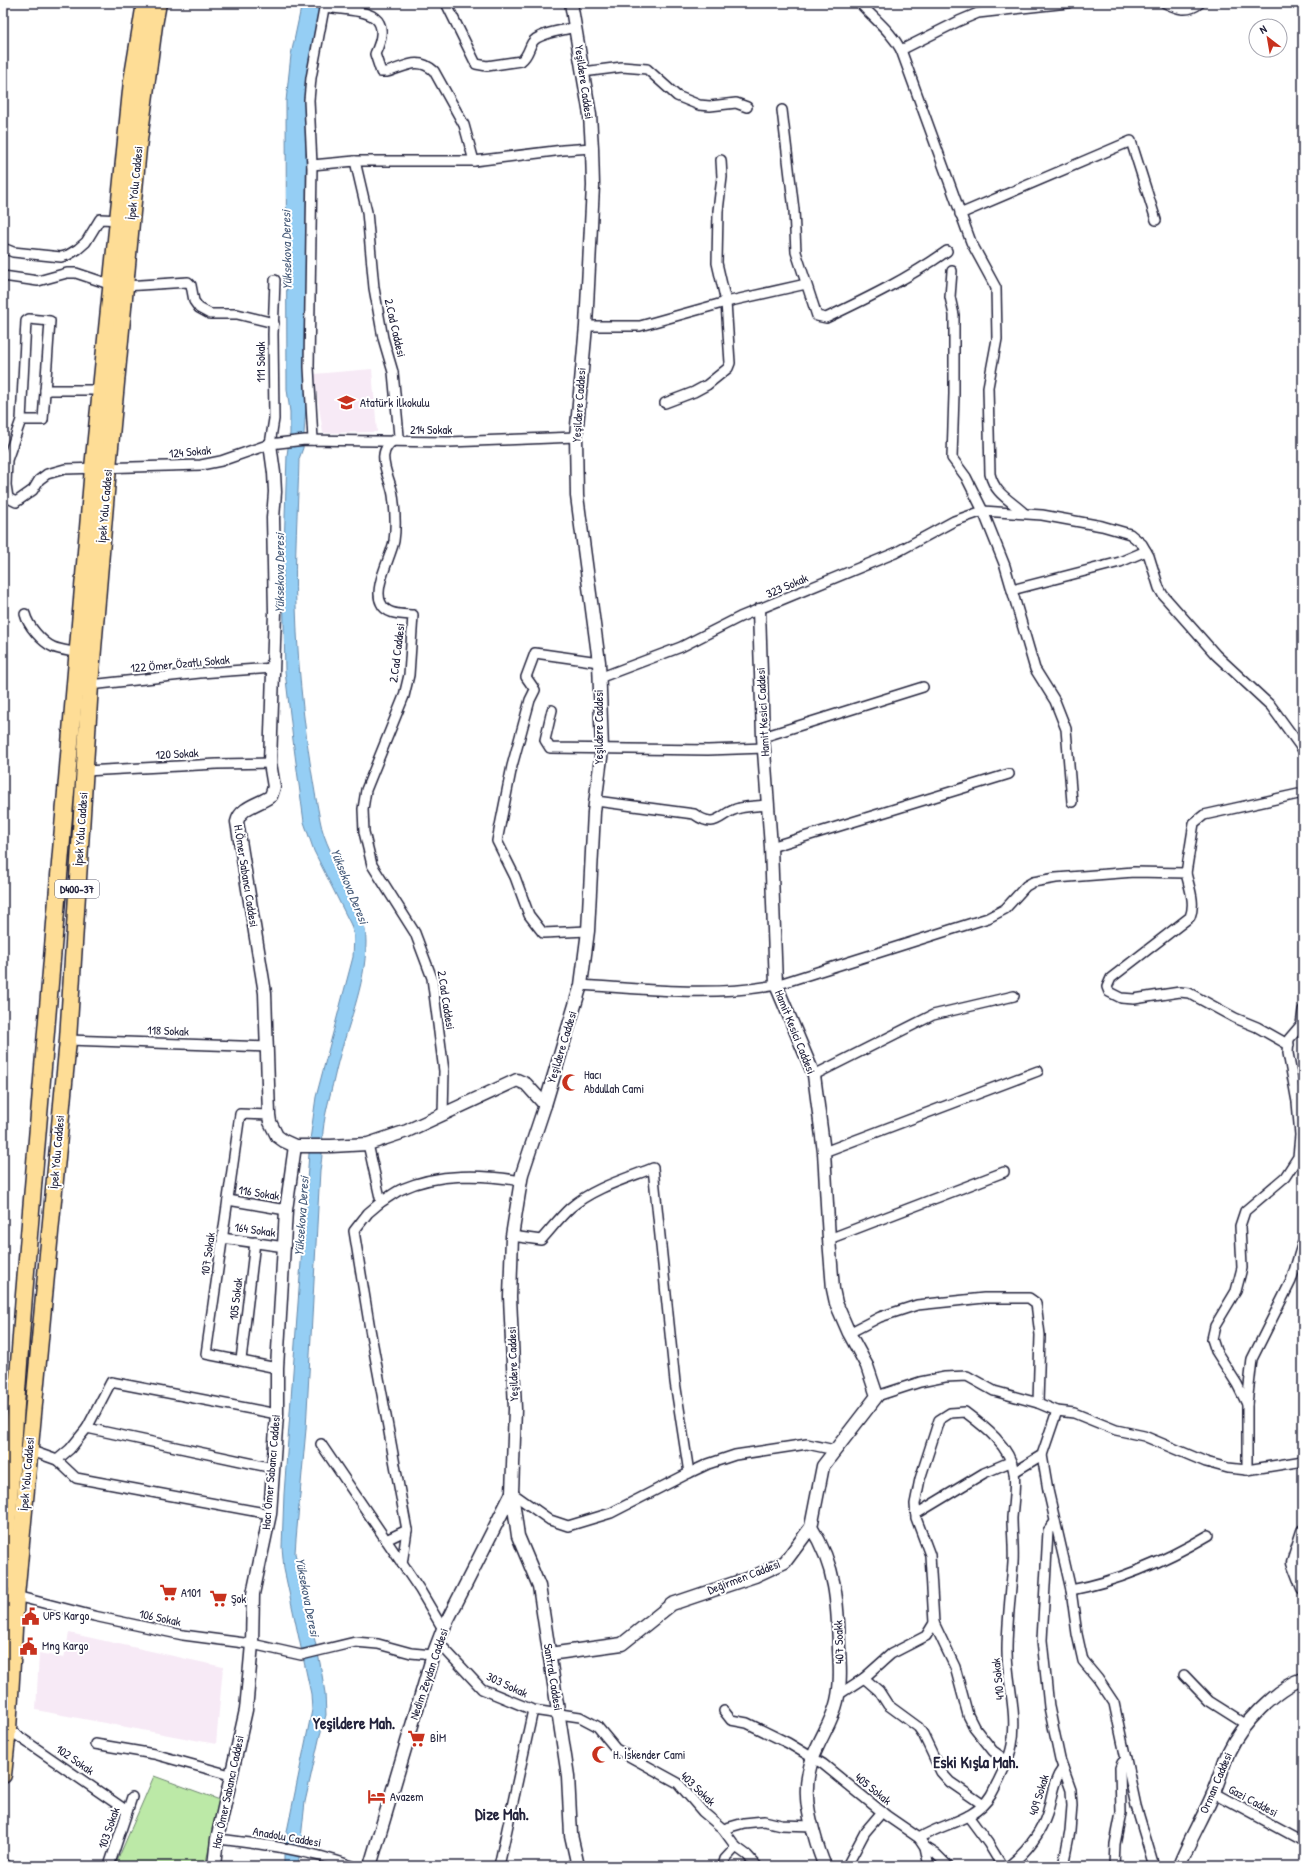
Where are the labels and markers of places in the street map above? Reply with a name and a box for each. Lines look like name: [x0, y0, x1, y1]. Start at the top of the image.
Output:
school or university icon: Atatürk İlkokulu: [337, 393, 357, 413]
place label: Atatürk İlkokulu: [360, 394, 430, 411]
place label: Hacı Abdullah Cami: [584, 1066, 644, 1097]
mosque icon: Hacı Abdullah Cami: [561, 1072, 581, 1092]
supermarket icon: A101: [158, 1583, 178, 1603]
place label: A101: [181, 1584, 201, 1601]
supermarket icon: Şok: [208, 1589, 228, 1609]
place label: Şok: [231, 1590, 246, 1607]
public building icon: UPS Kargo: [20, 1606, 40, 1626]
place label: UPS Kargo: [43, 1607, 90, 1624]
public building icon: Mng Kargo: [19, 1636, 39, 1656]
place label: Mng Kargo: [42, 1637, 89, 1654]
supermarket icon: BİM: [407, 1728, 427, 1748]
place label: BİM: [430, 1729, 446, 1746]
mosque icon: H. İskender Cami: [590, 1745, 610, 1765]
place label: H. İskender Cami: [613, 1746, 686, 1763]
hotel icon: Avazem: [367, 1787, 387, 1807]
place label: Avazem: [390, 1788, 423, 1805]

